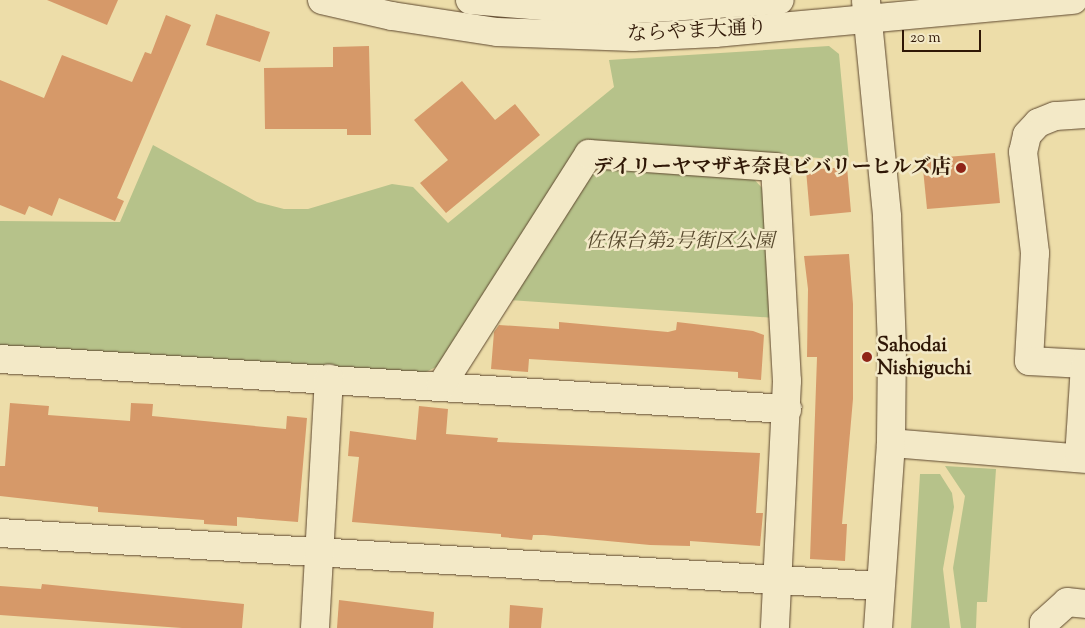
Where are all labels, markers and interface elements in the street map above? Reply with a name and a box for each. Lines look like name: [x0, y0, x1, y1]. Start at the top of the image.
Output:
street label: ならやま大通り: [626, 16, 768, 48]
scale bar: [905, 20, 984, 52]
text: 20 m: [910, 28, 941, 49]
place label: デイリーヤマザキ奈良ビバリーヒルズ店: [591, 156, 951, 180]
marker: デイリーヤマザキ奈良ビバリーヒルズ店: [955, 162, 967, 174]
park label: 佐保台第2号街区公園: [586, 230, 774, 254]
place label: Sahodai Nishiguchi: [877, 334, 971, 381]
marker: Sahodai Nishiguchi: [861, 351, 873, 363]

